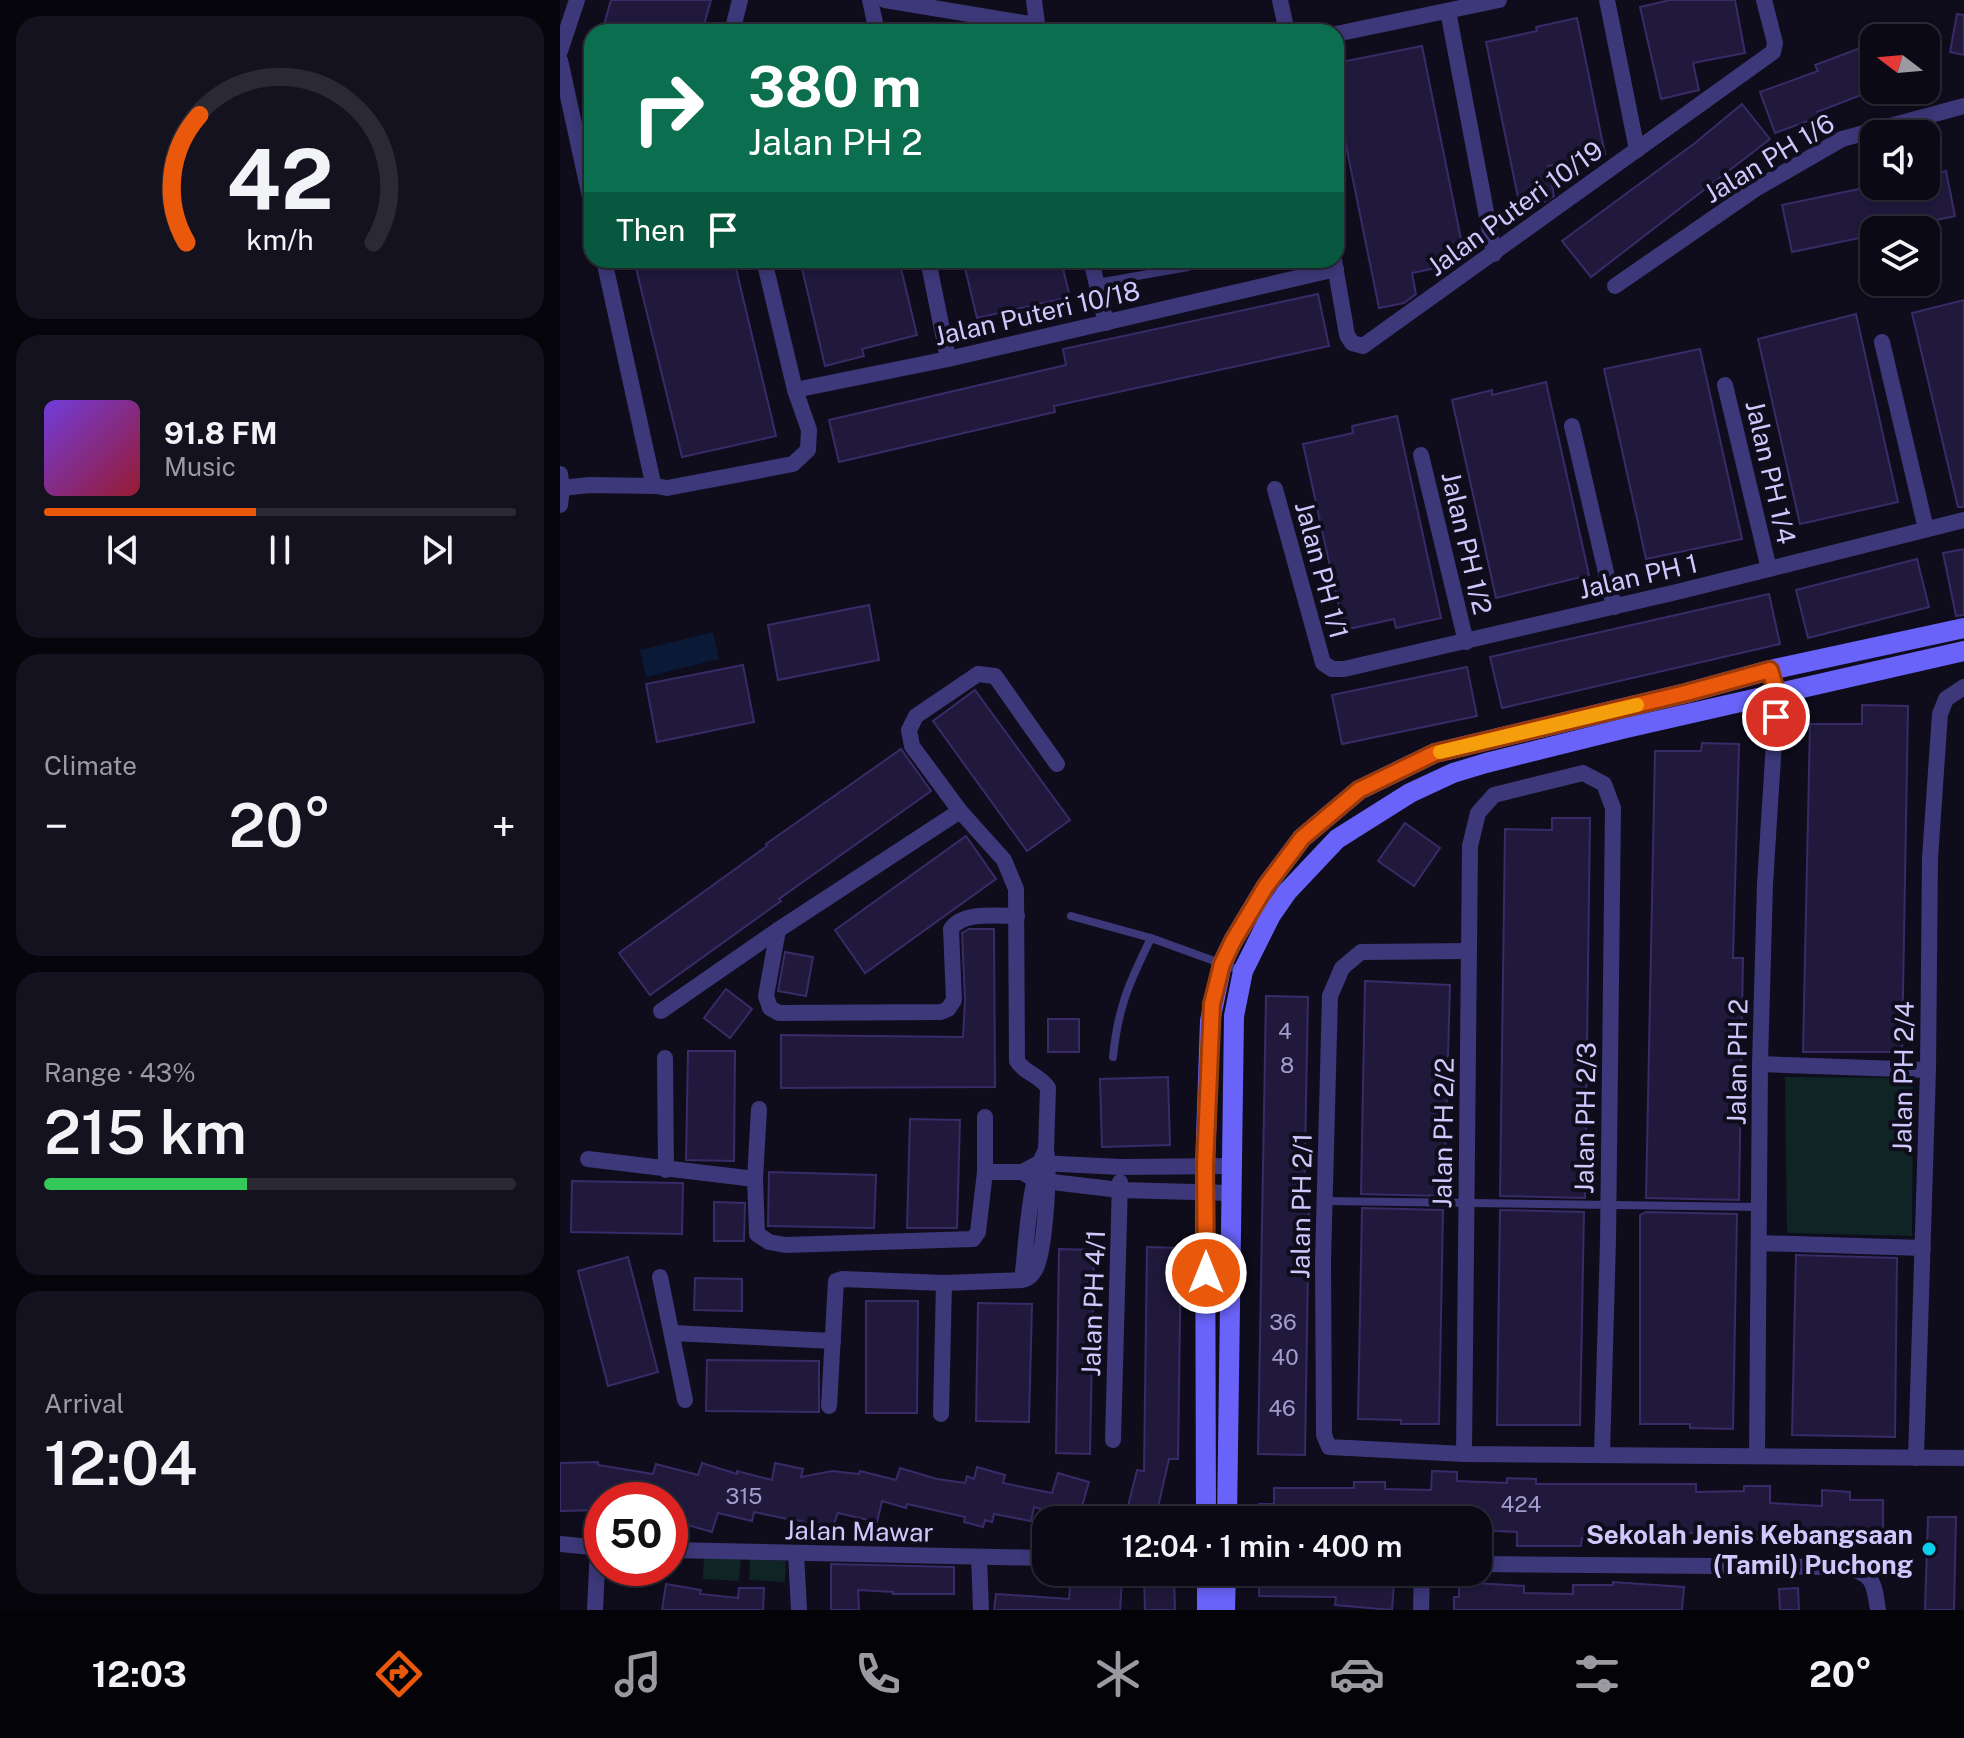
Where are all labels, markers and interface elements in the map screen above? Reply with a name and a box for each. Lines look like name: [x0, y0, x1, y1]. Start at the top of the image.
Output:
north arrow: [1860, 24, 1940, 104]
map controls: [1860, 24, 1940, 296]
text: 380 m: [748, 54, 921, 120]
icon: right: [616, 56, 720, 160]
street label: Jalan PH 1/6: [1698, 107, 1840, 209]
button: sound: [1860, 120, 1940, 200]
text: Jalan PH 2: [748, 121, 923, 163]
text: 42: [226, 130, 334, 228]
street label: Jalan Puteri 10/19: [1421, 134, 1609, 282]
icon: arrive: [701, 208, 745, 252]
text: Then: [616, 212, 685, 248]
button: layers: [1860, 216, 1940, 296]
text: km/h: [246, 224, 314, 257]
street label: Jalan Puteri 10/18: [931, 274, 1143, 352]
street label: Jalan PH 1/4: [1739, 397, 1803, 547]
text: 91.8 FM: [164, 415, 278, 451]
text: Music: [164, 451, 236, 482]
street label: Jalan PH 1/2: [1435, 468, 1499, 618]
street label: Jalan PH 1/1: [1289, 498, 1355, 642]
icon: previous: [101, 528, 145, 572]
icon: pause: [258, 528, 302, 572]
icon: next: [415, 528, 459, 572]
street label: Jalan PH 1: [1575, 547, 1701, 605]
pin: [1742, 683, 1810, 751]
icon: arrive: [1754, 695, 1798, 739]
text: Climate: [44, 750, 137, 781]
text: 20°: [229, 790, 331, 861]
text: −: [44, 800, 68, 852]
text: +: [492, 800, 516, 852]
street label: Jalan PH 2: [1720, 999, 1754, 1125]
street label: Jalan PH 2/4: [1886, 1001, 1920, 1153]
house number: 4: [1278, 1018, 1292, 1044]
street label: Jalan PH 2/3: [1568, 1042, 1602, 1194]
house number: 8: [1280, 1052, 1294, 1078]
text: Range · 43%: [44, 1057, 196, 1088]
street label: Jalan PH 2/2: [1426, 1057, 1460, 1209]
text: 215 km: [44, 1097, 247, 1168]
street label: Jalan PH 2/1: [1284, 1133, 1318, 1279]
street label: Jalan PH 4/1: [1075, 1229, 1111, 1377]
position arrow: [1164, 1231, 1248, 1315]
house number: 36: [1269, 1309, 1297, 1335]
house number: 40: [1271, 1344, 1299, 1370]
text: Arrival: [44, 1388, 124, 1419]
house number: 46: [1268, 1395, 1296, 1421]
text: 12:04: [44, 1428, 197, 1499]
speed limit sign: 50: [584, 1482, 688, 1586]
house number: 315: [726, 1483, 762, 1509]
house number: 424: [1501, 1491, 1542, 1517]
street label: Jalan Mawar: [784, 1514, 934, 1548]
place label: Sekolah Jenis Kebangsaan (Tamil) Puchong: [1586, 1519, 1913, 1580]
text: 12:04 · 1 min · 400 m: [1122, 1528, 1402, 1564]
marker: Sekolah Jenis Kebangsaan (Tamil) Puchong: [1920, 1540, 1938, 1558]
icon: directions: [371, 1646, 427, 1702]
icon: music: [610, 1646, 666, 1702]
icon: phone: [850, 1646, 906, 1702]
icon: climate: [1090, 1646, 1146, 1702]
icon: car: [1329, 1646, 1385, 1702]
icon: filters: [1569, 1646, 1625, 1702]
text: 12:03: [92, 1653, 187, 1695]
text: 20°: [1809, 1653, 1872, 1695]

